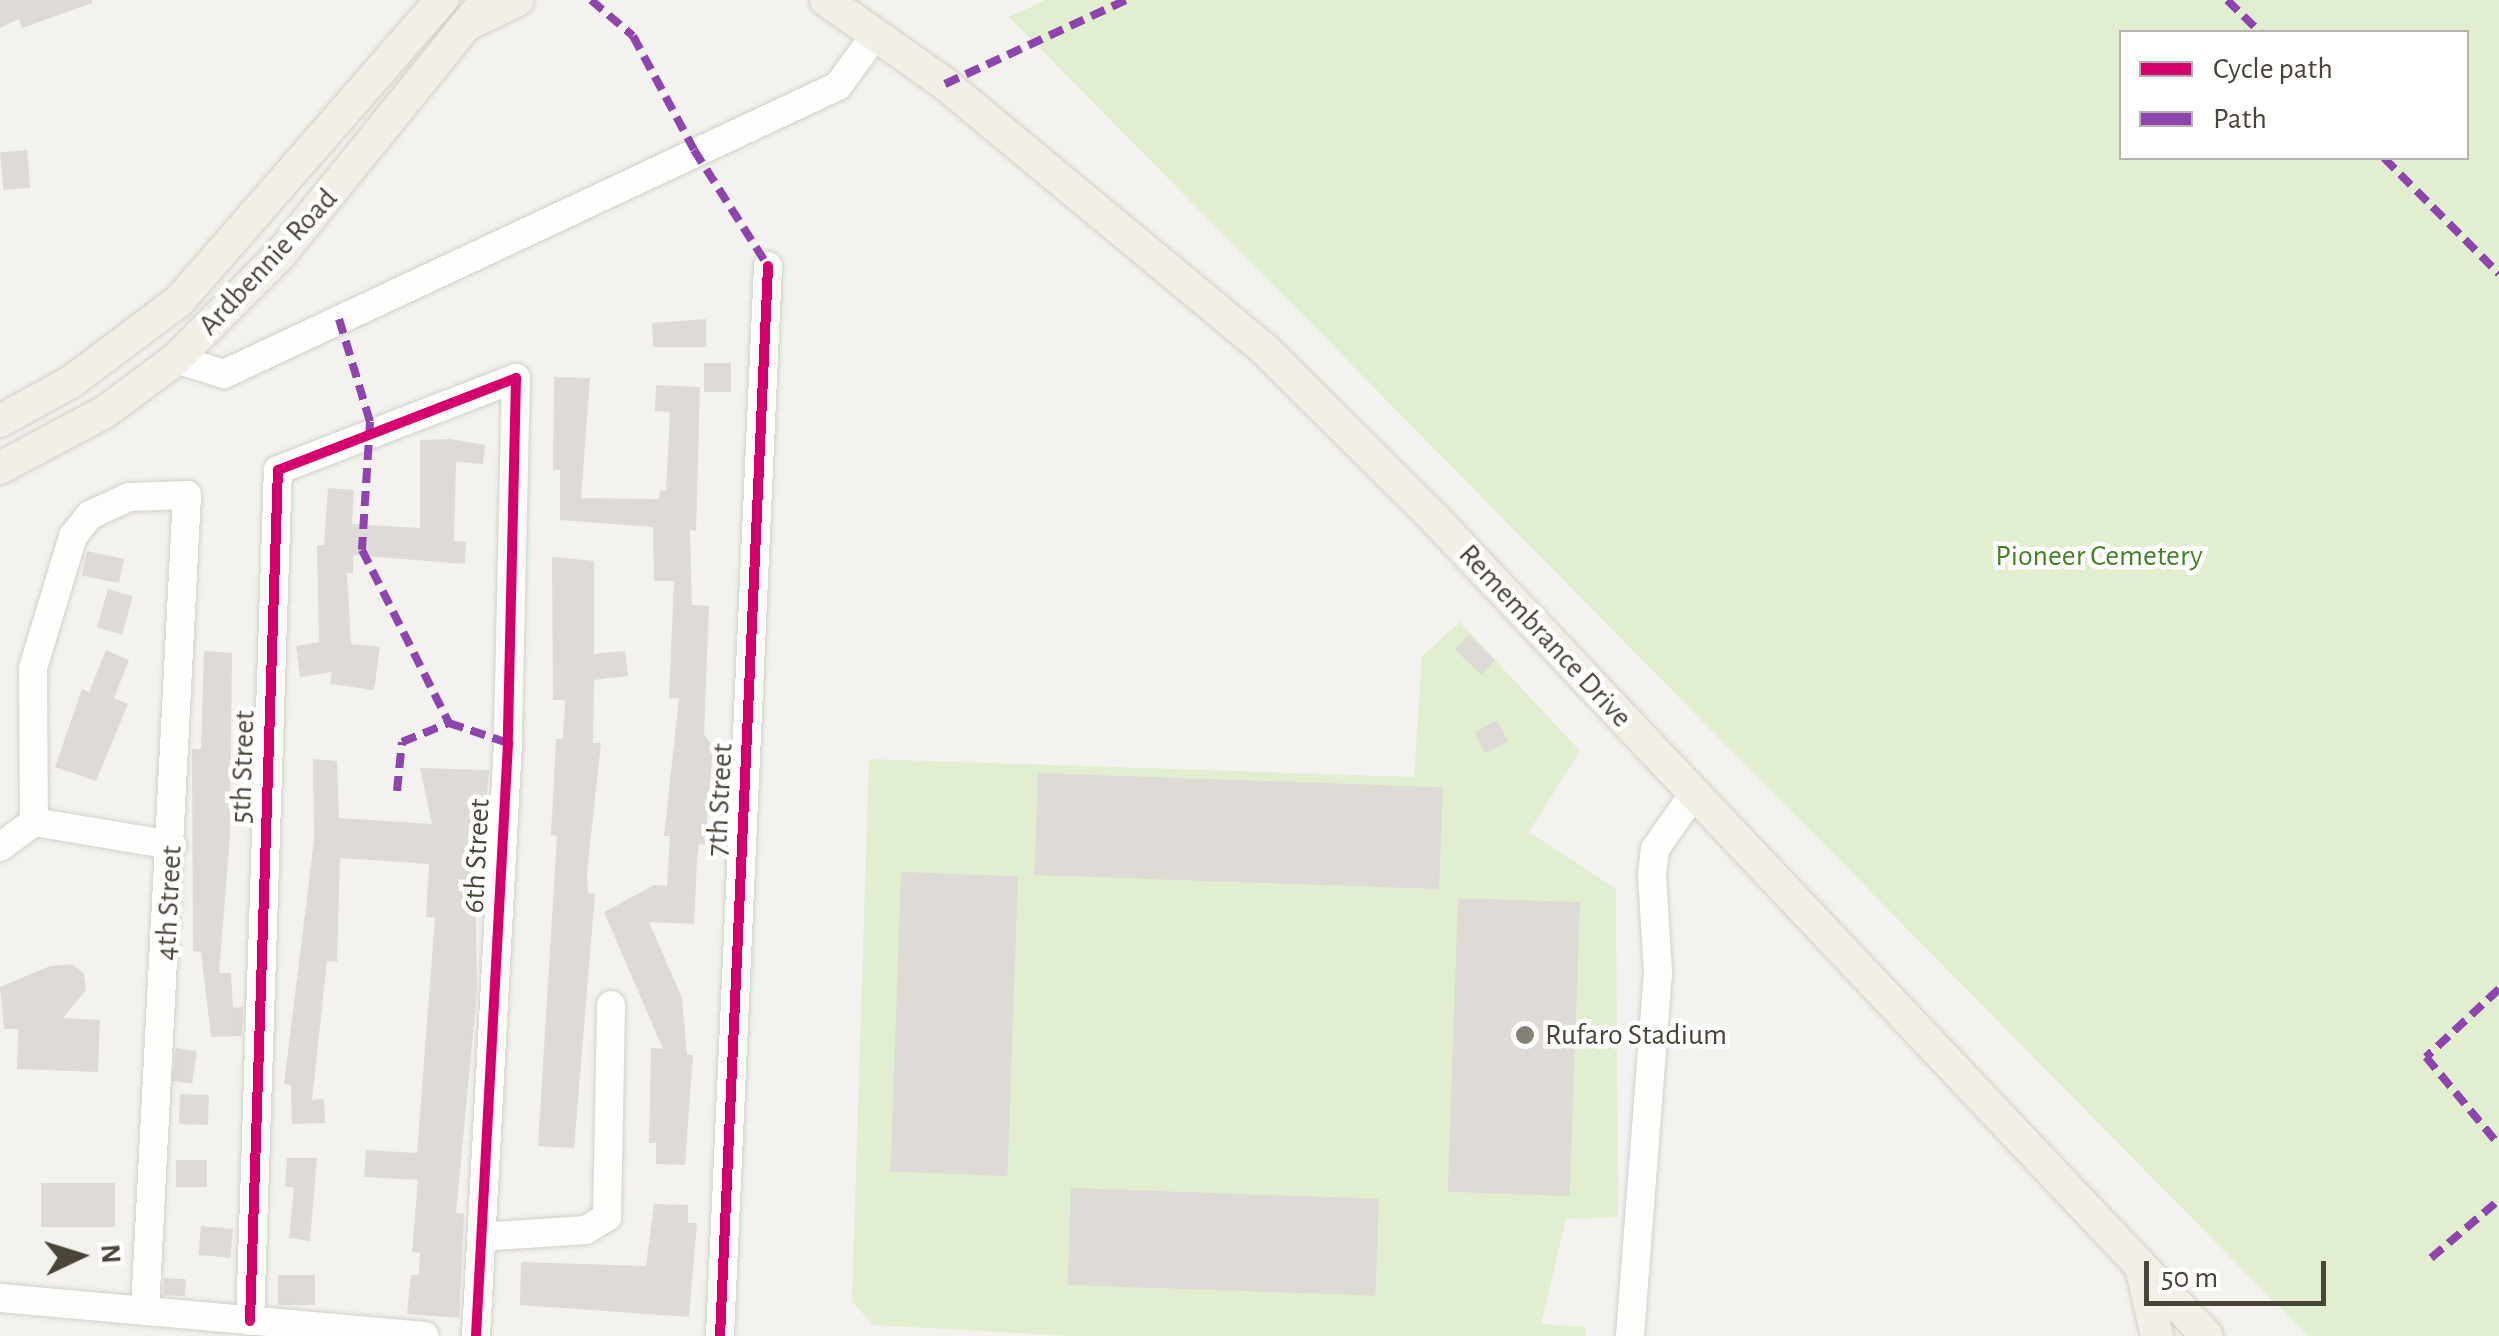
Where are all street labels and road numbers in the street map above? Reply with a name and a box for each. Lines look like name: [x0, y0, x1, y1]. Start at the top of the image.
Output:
street label: Ardbennie Road: [191, 181, 345, 343]
street label: Remembrance Drive: [1451, 537, 1639, 735]
street label: 5th Street: [223, 710, 263, 824]
street label: 7th Street: [699, 743, 741, 857]
street label: 6th Street: [456, 798, 498, 914]
street label: 4th Street: [148, 845, 190, 961]

